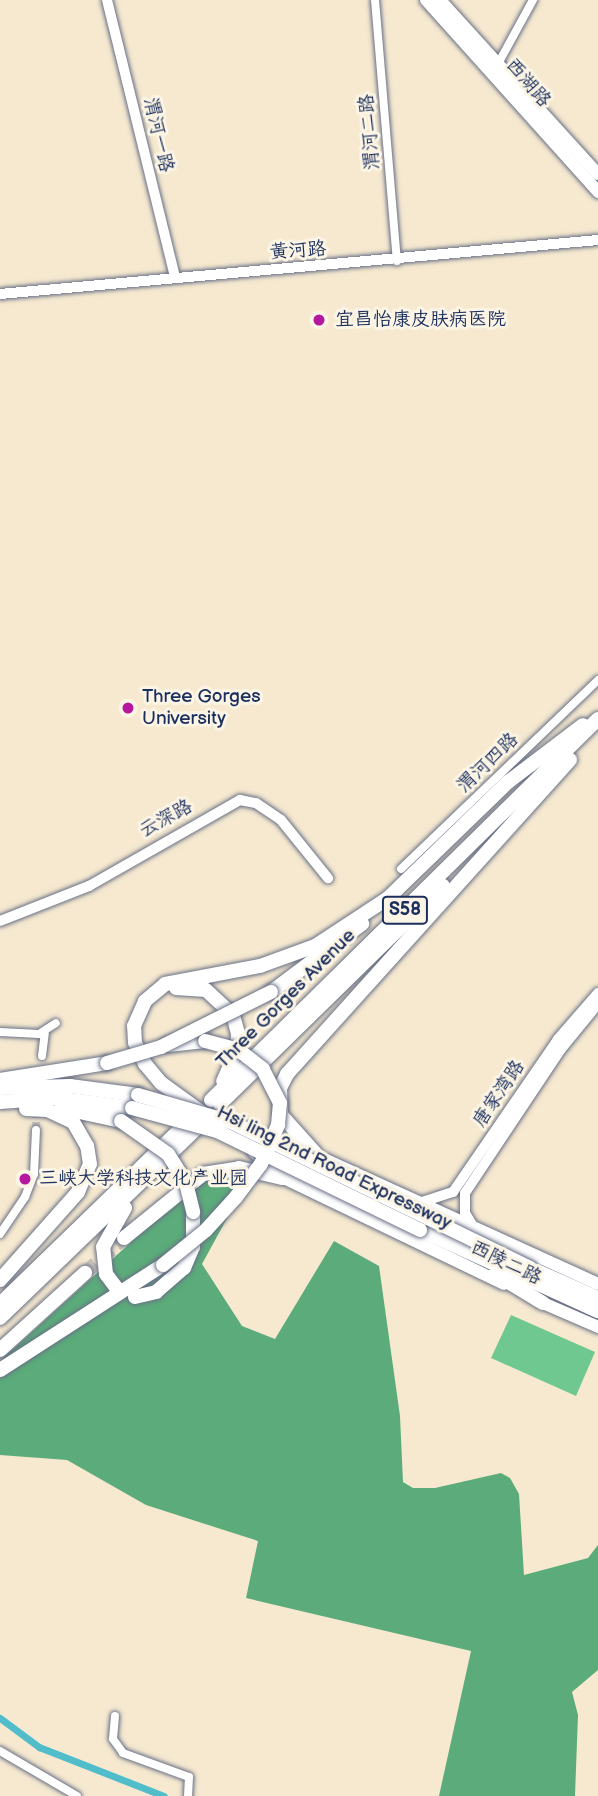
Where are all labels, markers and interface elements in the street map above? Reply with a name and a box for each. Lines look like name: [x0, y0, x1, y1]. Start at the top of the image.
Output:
street label: 西湖路: [501, 54, 555, 112]
street label: 渭河二路: [355, 93, 385, 171]
street label: 渭河一路: [138, 95, 178, 175]
street label: 黄河路: [269, 238, 327, 264]
place label: 宜昌怡康皮肤病医院: [335, 309, 506, 331]
marker: 宜昌怡康皮肤病医院: [309, 310, 329, 330]
place label: Three Gorges University: [142, 686, 261, 730]
marker: Three Gorges University: [120, 700, 136, 716]
street label: 渭河四路: [453, 728, 523, 798]
street label: 云深路: [136, 795, 196, 843]
road number: S58: [380, 896, 430, 925]
street label: Three Gorges Avenue: [212, 925, 360, 1073]
street label: 唐家湾路: [468, 1056, 530, 1132]
street label: Hsi ling 2nd Road Expressway: [213, 1101, 455, 1235]
place label: 三峡大学科技文化产业园: [39, 1168, 248, 1190]
marker: 三峡大学科技文化产业园: [17, 1171, 33, 1187]
street label: 西陵二路: [467, 1236, 545, 1290]

